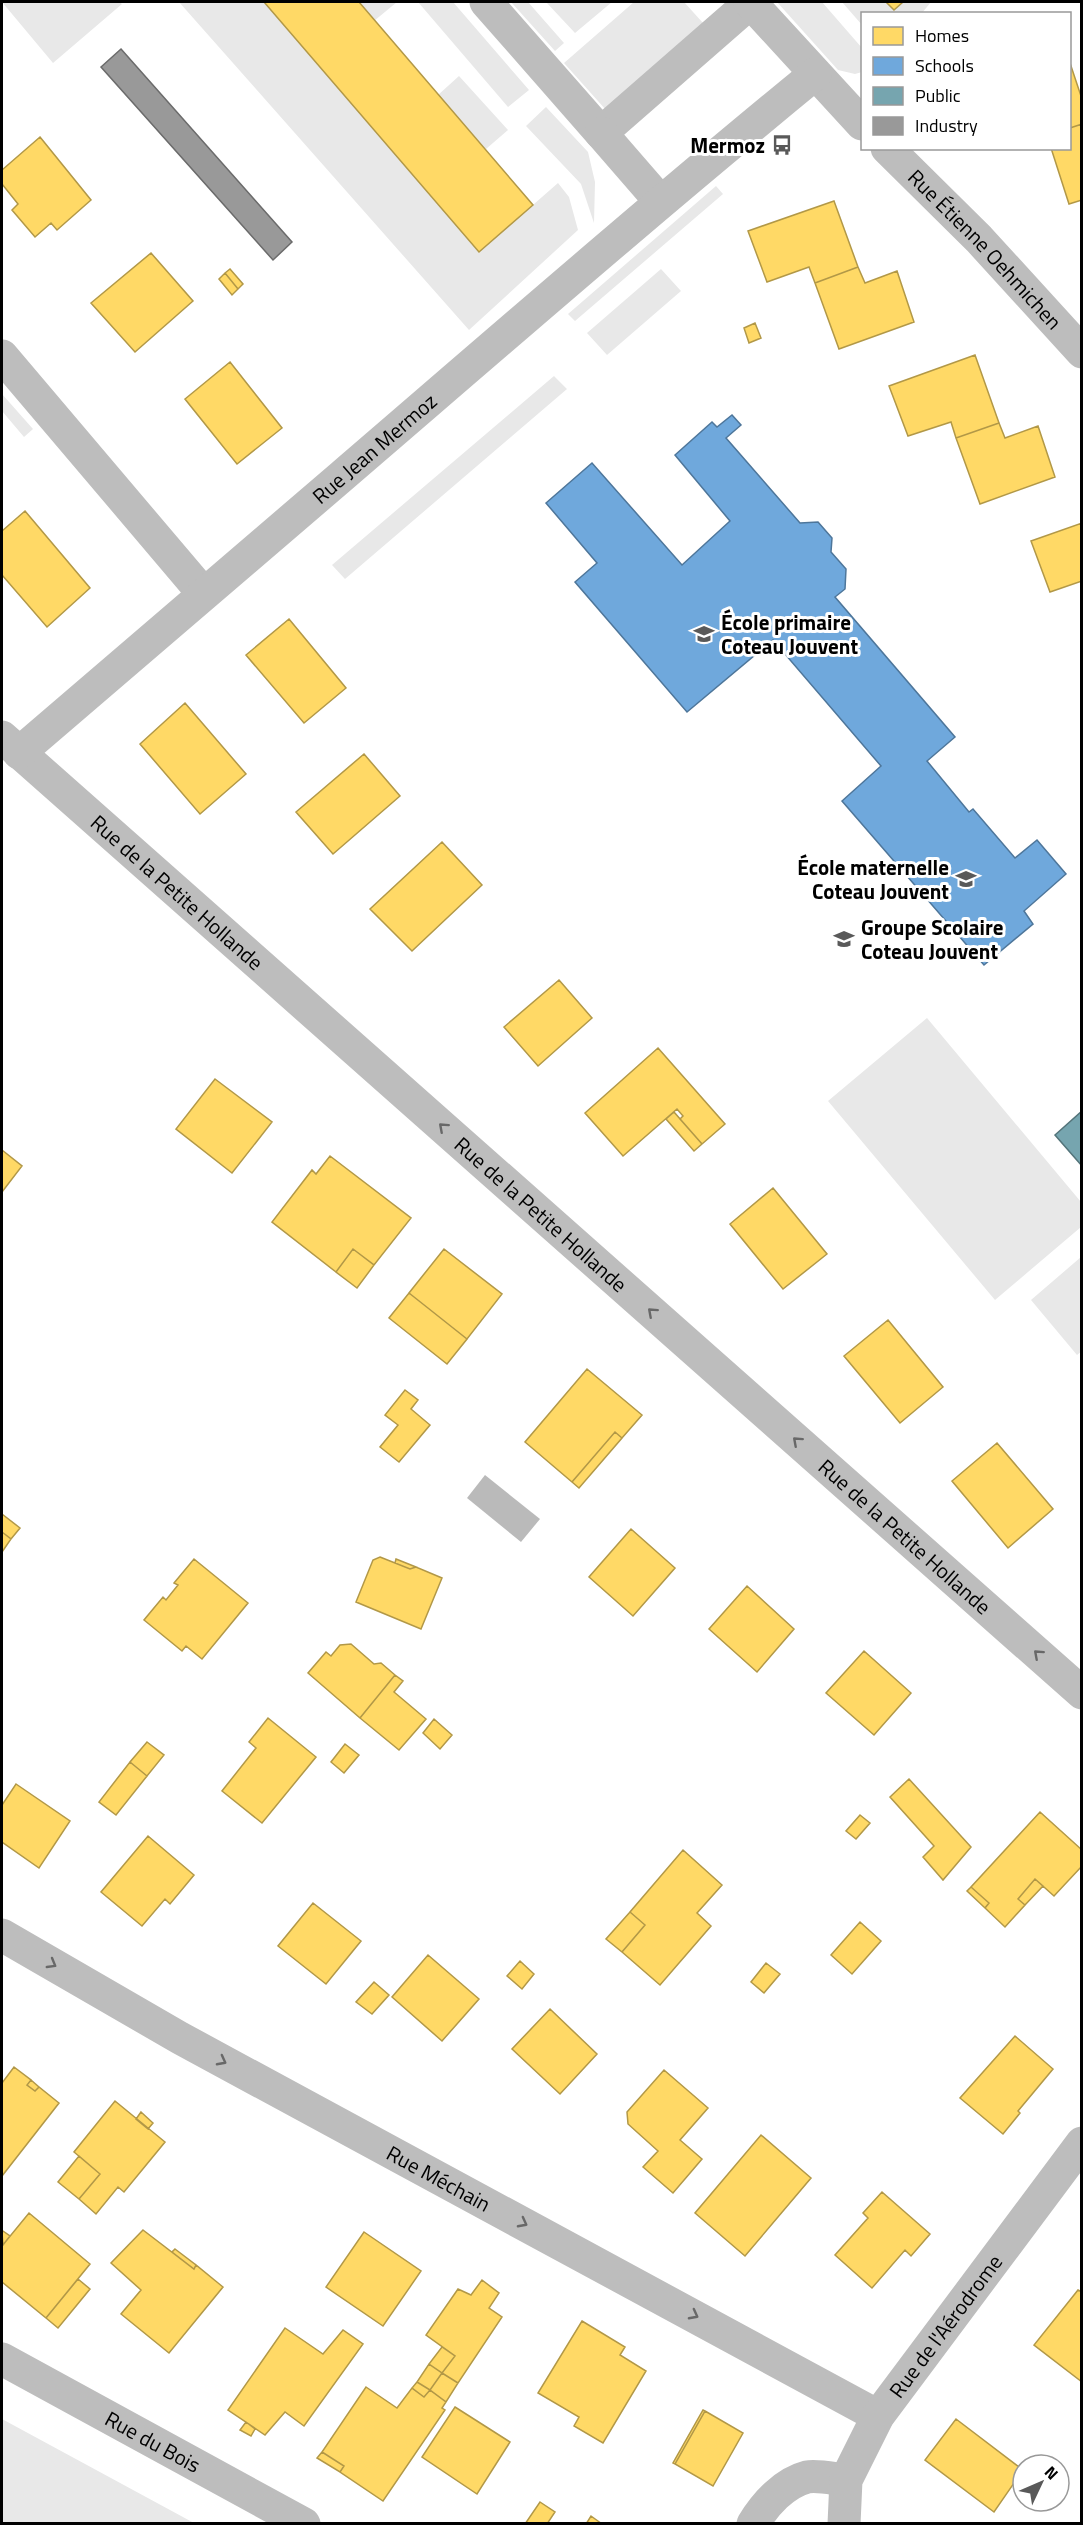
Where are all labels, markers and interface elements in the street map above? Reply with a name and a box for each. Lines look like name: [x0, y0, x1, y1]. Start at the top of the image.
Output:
legend: [861, 12, 1071, 150]
text: Homes: [915, 22, 969, 49]
text: Schools: [915, 52, 974, 79]
text: Public: [915, 82, 961, 109]
text: Industry: [915, 112, 978, 139]
place label: Mermoz: [690, 129, 765, 161]
bus stop icon: Mermoz: [770, 133, 794, 157]
street label: Rue Étienne Oehmichen: [901, 161, 1070, 336]
street label: Rue Jean Mermoz: [305, 385, 444, 511]
place label: École primaire Coteau Jouvent: [721, 606, 858, 662]
school or university icon: École primaire Coteau Jouvent: [692, 622, 716, 646]
street label: Rue de la Petite Hollande: [84, 807, 271, 978]
place label: École maternelle Coteau Jouvent: [797, 851, 949, 907]
school or university icon: École maternelle Coteau Jouvent: [954, 867, 978, 891]
place label: Groupe Scolaire Coteau Jouvent: [861, 911, 1003, 967]
school or university icon: Groupe Scolaire Coteau Jouvent: [832, 927, 856, 951]
one-way arrow: [439, 1123, 450, 1134]
street label: Rue de la Petite Hollande: [448, 1129, 635, 1300]
one-way arrow: [648, 1308, 658, 1319]
one-way arrow: [794, 1437, 804, 1448]
street label: Rue de la Petite Hollande: [811, 1451, 999, 1622]
one-way arrow: [1034, 1650, 1045, 1661]
one-way arrow: [46, 1957, 56, 1968]
one-way arrow: [215, 2054, 226, 2065]
street label: Rue Méchain: [381, 2137, 497, 2219]
one-way arrow: [517, 2216, 527, 2227]
street label: Rue de l'Aérodrome: [881, 2247, 1010, 2405]
one-way arrow: [688, 2308, 699, 2319]
street label: Rue du Bois: [99, 2402, 206, 2481]
north arrow: [1011, 2453, 1071, 2513]
text: N: [1039, 2460, 1064, 2485]

